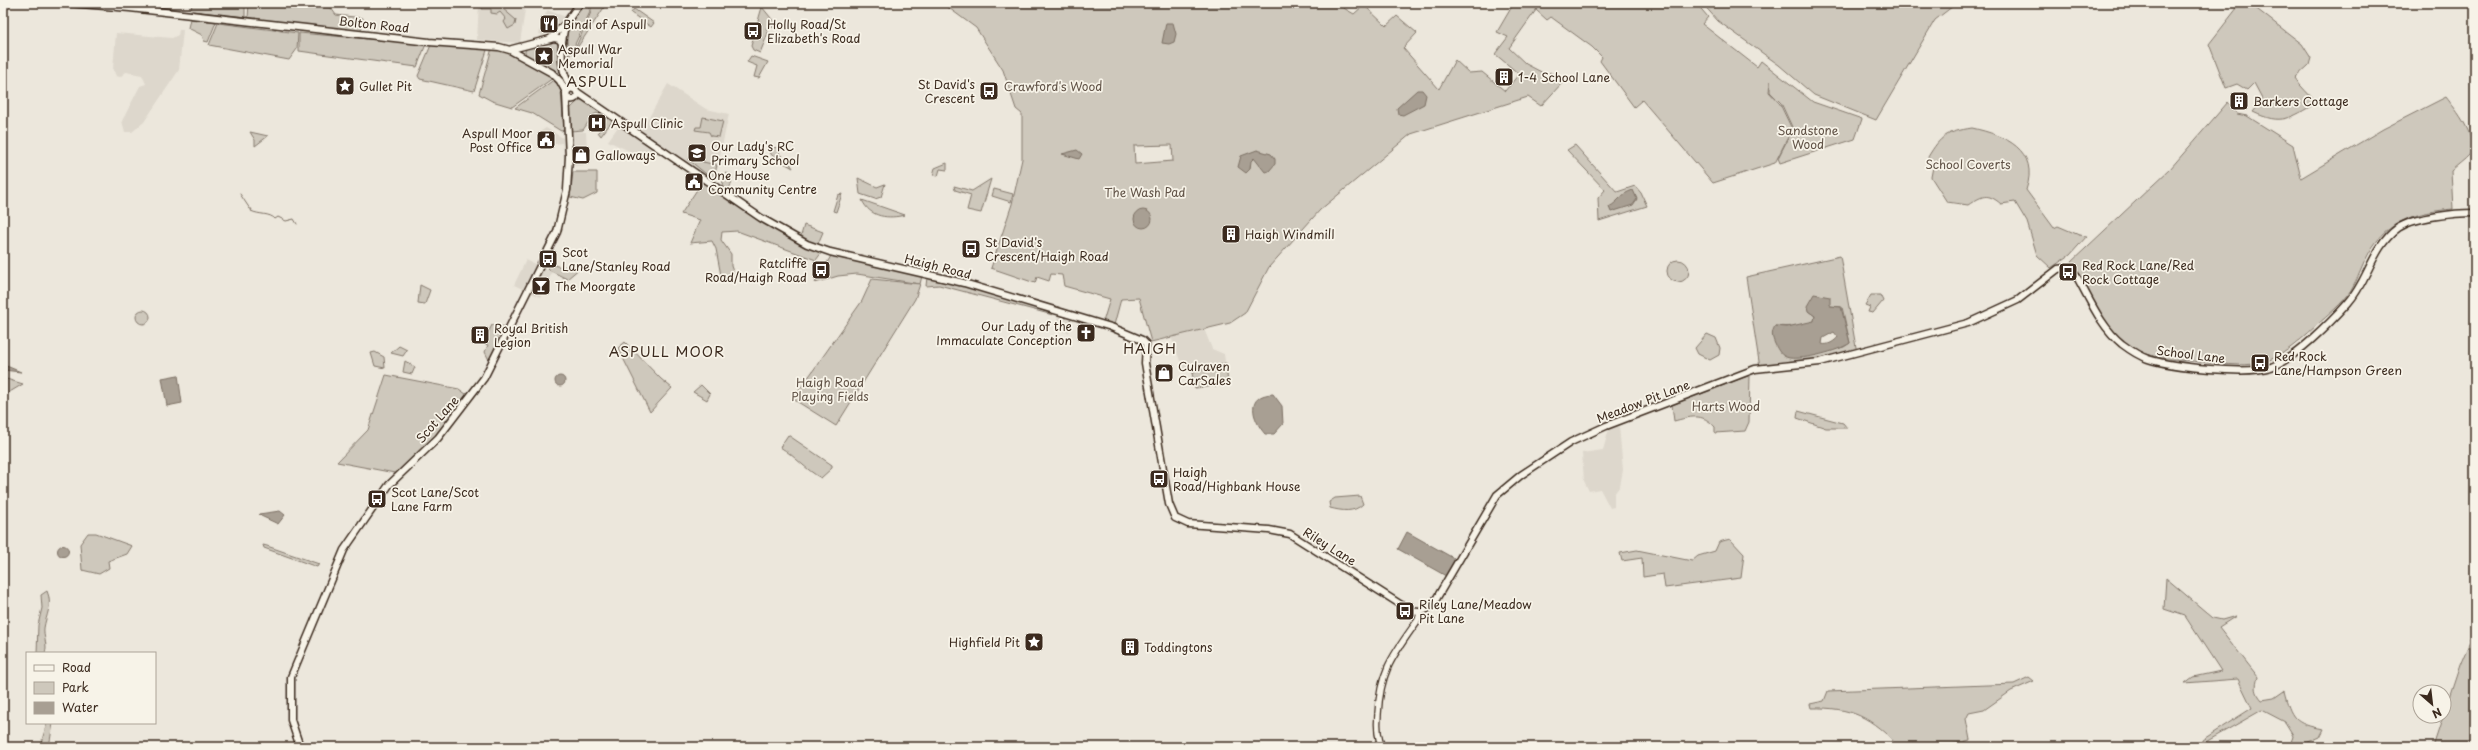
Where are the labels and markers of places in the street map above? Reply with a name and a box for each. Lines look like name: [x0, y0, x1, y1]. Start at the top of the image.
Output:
restaurant icon: Bindi of Aspull: [538, 13, 560, 35]
place label: Bindi of Aspull: [563, 15, 647, 33]
place label: Holly Road/St Elizabeth's Road: [767, 15, 860, 47]
bus stop icon: Holly Road/St Elizabeth's Road: [742, 20, 764, 42]
place label: Aspull War Memorial: [558, 40, 623, 72]
place icon: Aspull War Memorial: [533, 45, 555, 67]
building icon: 1-4 School Lane: [1493, 66, 1515, 88]
place label: 1-4 School Lane: [1518, 68, 1610, 86]
place icon: Gullet Pit: [334, 75, 356, 97]
place label: St David's Crescent: [918, 75, 976, 107]
place label: Gullet Pit: [359, 77, 412, 95]
bus stop icon: St David's Crescent: [978, 80, 1000, 102]
building icon: Barkers Cottage: [2228, 90, 2250, 112]
place label: Barkers Cottage: [2253, 92, 2349, 110]
hospital icon: Aspull Clinic: [586, 112, 608, 134]
place label: Aspull Clinic: [611, 114, 683, 132]
place label: Aspull Moor Post Office: [462, 124, 532, 156]
public building icon: Aspull Moor Post Office: [535, 129, 557, 151]
place label: Our Lady's RC Primary School: [711, 137, 799, 169]
school or university icon: Our Lady's RC Primary School: [686, 142, 708, 164]
shop icon: Galloways: [570, 144, 592, 166]
place label: Galloways: [595, 146, 656, 164]
place label: One House Community Centre: [708, 166, 817, 198]
public building icon: One House Community Centre: [683, 171, 705, 193]
building icon: Haigh Windmill: [1220, 223, 1242, 245]
place label: Haigh Windmill: [1245, 225, 1334, 243]
place label: St David's Crescent/Haigh Road: [985, 233, 1109, 265]
bus stop icon: St David's Crescent/Haigh Road: [960, 238, 982, 260]
place label: Scot Lane/Stanley Road: [562, 243, 671, 275]
bus stop icon: Scot Lane/Stanley Road: [537, 248, 559, 270]
place label: Ratcliffe Road/Haigh Road: [705, 254, 807, 286]
place label: Red Rock Lane/Red Rock Cottage: [2082, 256, 2195, 288]
bus stop icon: Ratcliffe Road/Haigh Road: [810, 259, 832, 281]
bus stop icon: Red Rock Lane/Red Rock Cottage: [2057, 261, 2079, 283]
bar icon: The Moorgate: [530, 275, 552, 297]
place label: The Moorgate: [555, 277, 636, 295]
place label: Our Lady of the Immaculate Conception: [936, 317, 1072, 349]
place label: Royal British Legion: [494, 319, 568, 351]
church icon: Our Lady of the Immaculate Conception: [1075, 322, 1097, 344]
building icon: Royal British Legion: [469, 324, 491, 346]
place label: Red Rock Lane/Hampson Green: [2274, 347, 2402, 379]
bus stop icon: Red Rock Lane/Hampson Green: [2249, 352, 2271, 374]
place label: Culraven CarSales: [1178, 357, 1232, 389]
shop icon: Culraven CarSales: [1153, 362, 1175, 384]
place label: Haigh Road/Highbank House: [1173, 463, 1301, 495]
bus stop icon: Haigh Road/Highbank House: [1148, 468, 1170, 490]
place label: Scot Lane/Scot Lane Farm: [391, 483, 479, 515]
bus stop icon: Scot Lane/Scot Lane Farm: [366, 488, 388, 510]
place label: Riley Lane/Meadow Pit Lane: [1419, 595, 1532, 627]
bus stop icon: Riley Lane/Meadow Pit Lane: [1394, 600, 1416, 622]
place icon: Highfield Pit: [1023, 631, 1045, 653]
place label: Highfield Pit: [949, 633, 1020, 651]
building icon: Toddingtons: [1119, 636, 1141, 658]
place label: Toddingtons: [1144, 638, 1213, 656]

